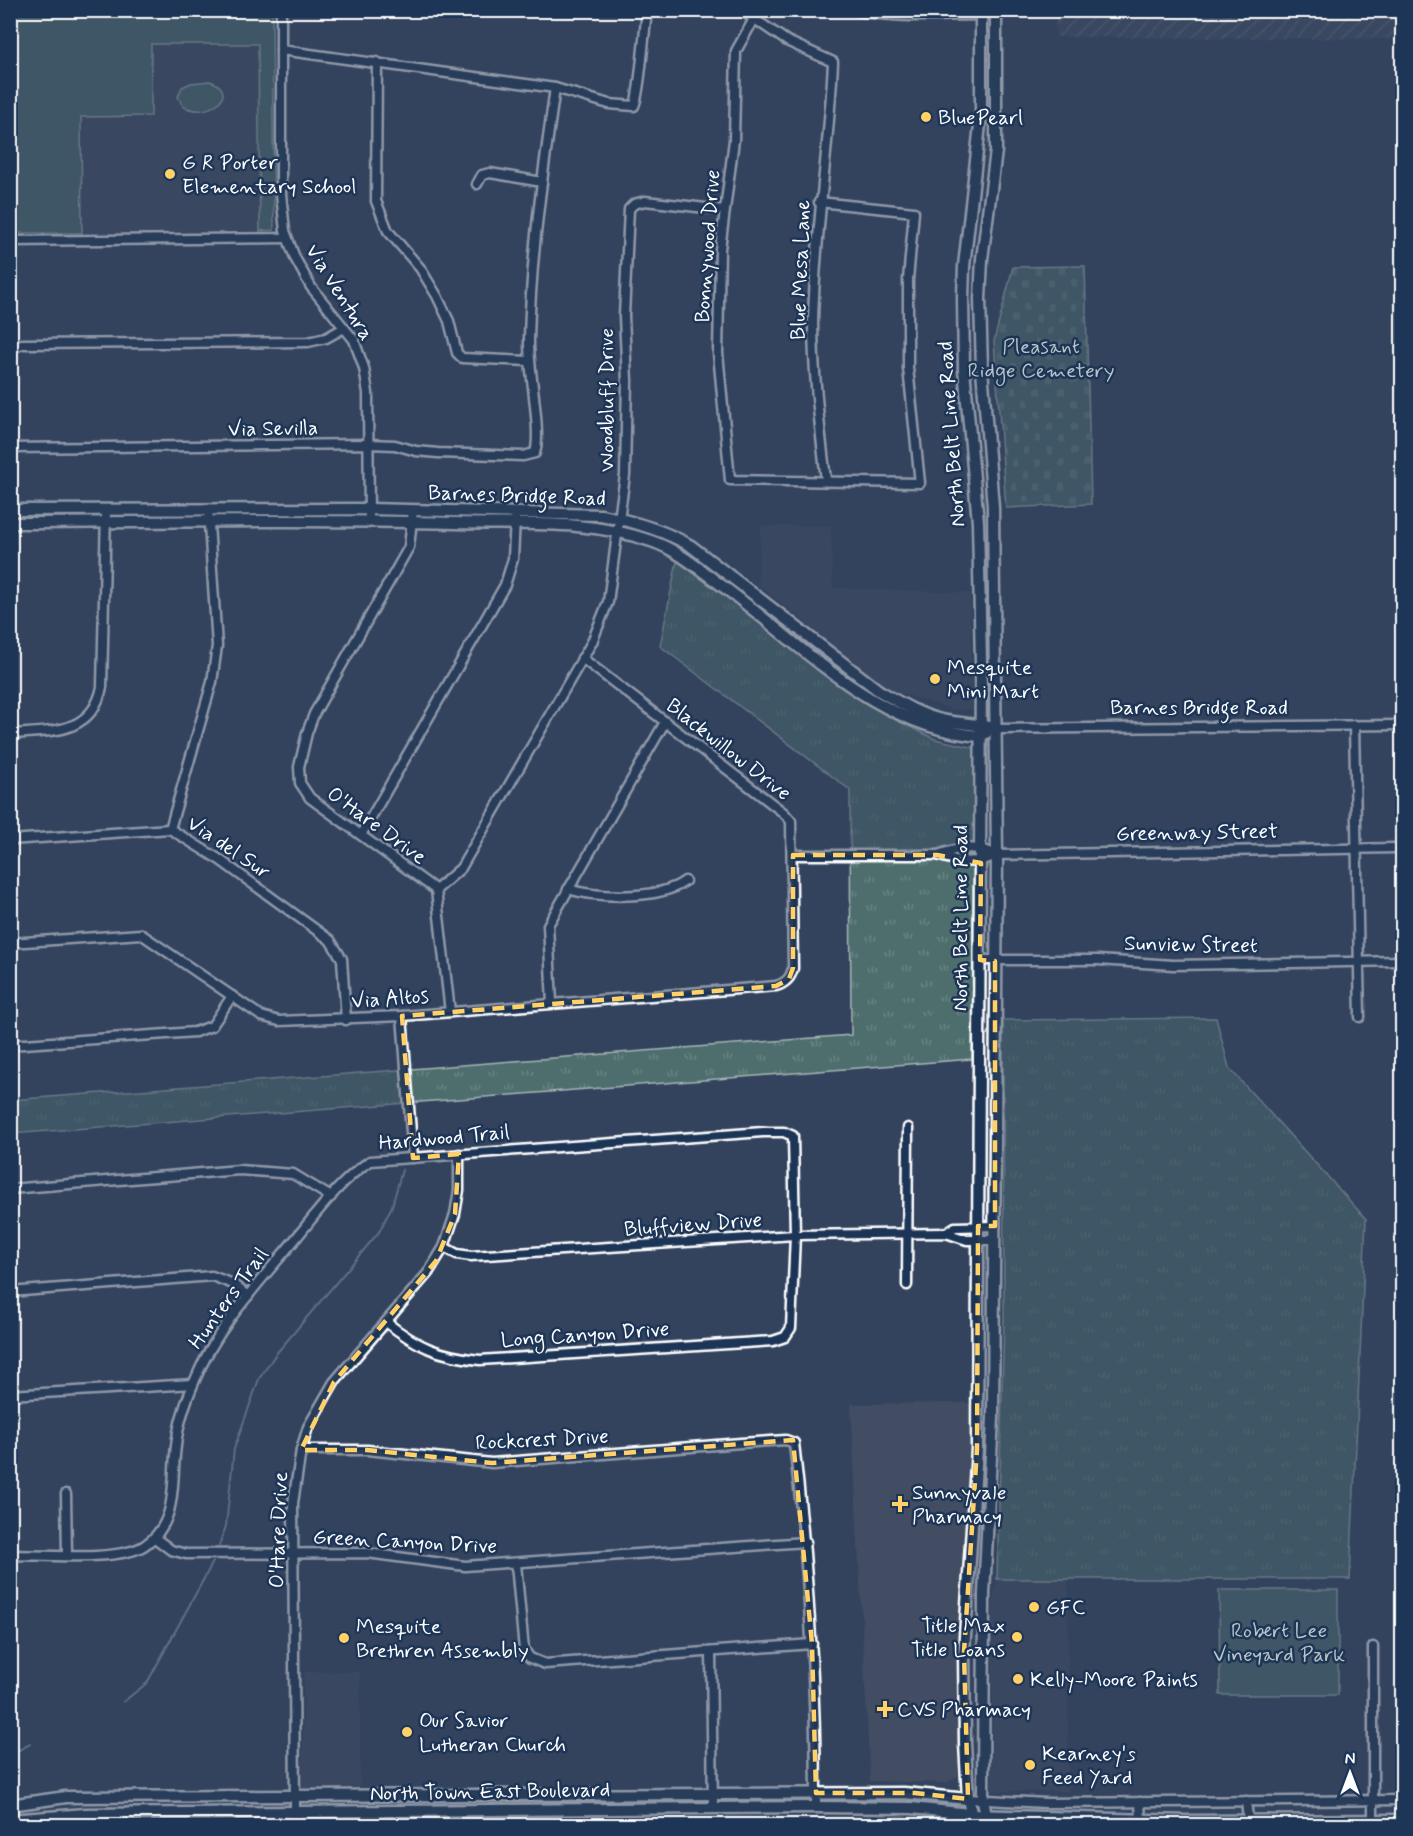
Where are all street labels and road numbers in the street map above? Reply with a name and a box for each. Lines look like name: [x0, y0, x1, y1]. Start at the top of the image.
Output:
street label: Bonnywood Drive: [689, 169, 727, 324]
street label: Blue Mesa Lane: [785, 199, 817, 341]
street label: Via Ventura: [298, 239, 380, 346]
street label: Woodbluff Drive: [593, 328, 621, 472]
street label: North Belt Line Road: [932, 340, 972, 528]
street label: Via Sevilla: [228, 414, 318, 444]
street label: Barnes Bridge Road: [427, 479, 606, 515]
street label: Blackwillow Drive: [660, 692, 797, 807]
street label: Barnes Bridge Road: [1110, 694, 1288, 724]
street label: O'Hare Drive: [321, 780, 432, 871]
street label: Via del Sur: [181, 810, 276, 886]
street label: Greenway Street: [1116, 818, 1278, 848]
street label: North Belt Line Road: [947, 825, 975, 1011]
street label: Sunview Street: [1124, 930, 1258, 960]
street label: Via Altos: [350, 982, 430, 1016]
street label: Hardwood Trail: [377, 1118, 511, 1158]
street label: Bluffview Drive: [623, 1206, 763, 1244]
street label: Hunters Trail: [182, 1242, 275, 1355]
street label: Long Canyon Drive: [500, 1315, 670, 1356]
street label: Rockcrest Drive: [475, 1423, 609, 1457]
street label: O'Hare Drive: [263, 1471, 295, 1589]
street label: Green Canyon Drive: [312, 1523, 498, 1561]
street label: North Town East Boulevard: [370, 1776, 610, 1808]

